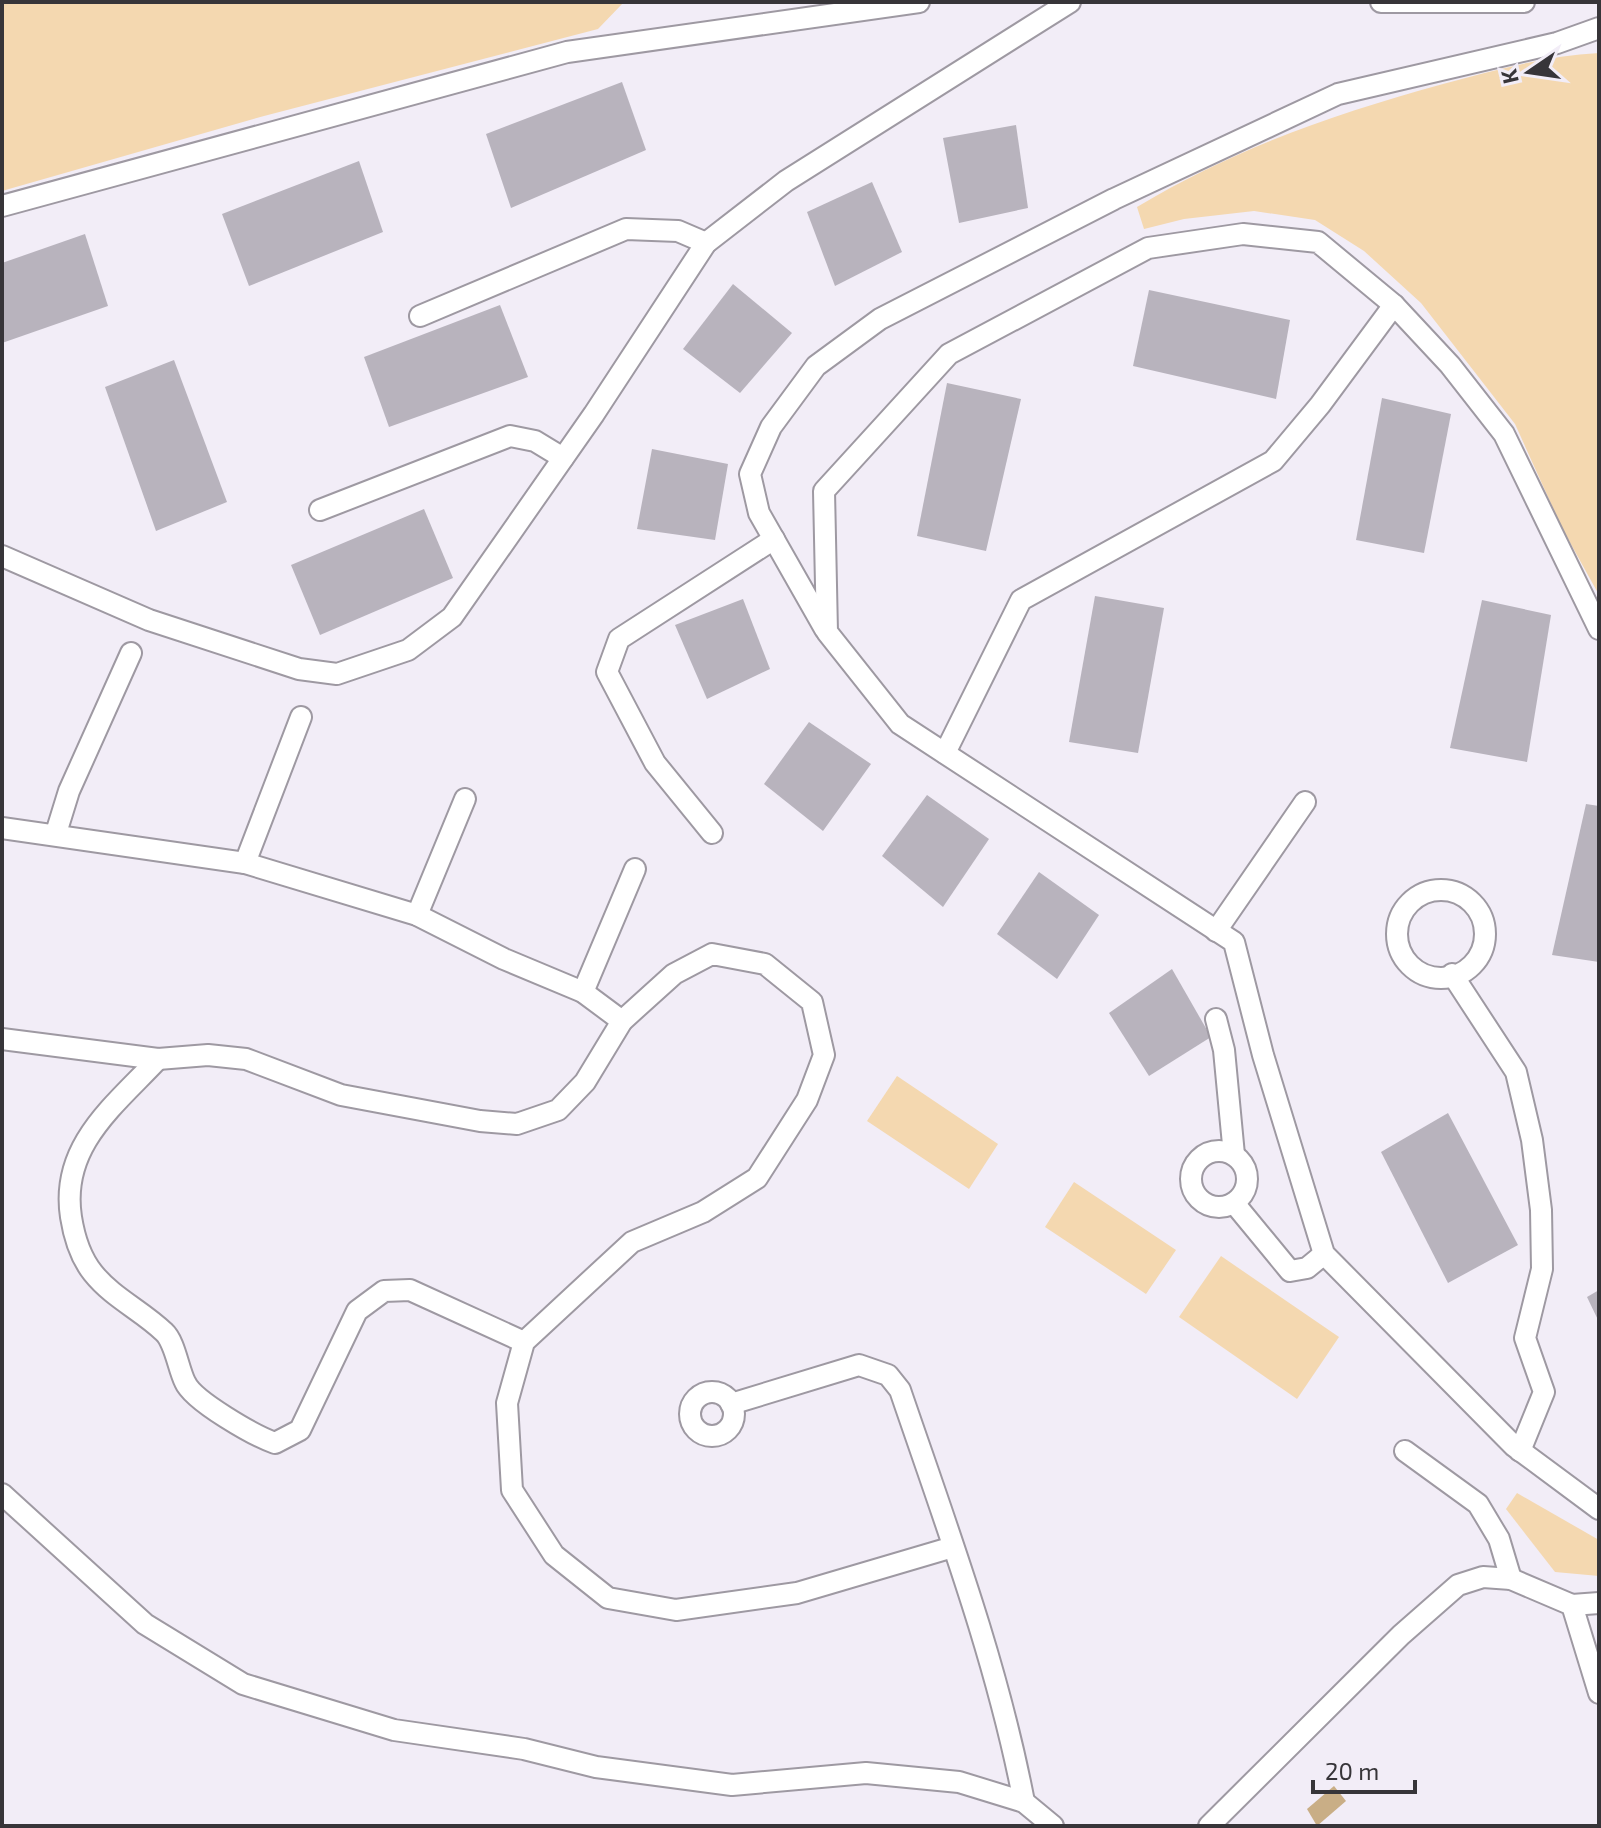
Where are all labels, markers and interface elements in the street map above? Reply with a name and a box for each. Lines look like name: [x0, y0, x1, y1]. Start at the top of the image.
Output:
north arrow: [1489, 32, 1569, 112]
text: K: [1494, 67, 1523, 86]
scale bar: [1313, 1744, 1415, 1794]
text: 20 m: [1325, 1756, 1379, 1785]

